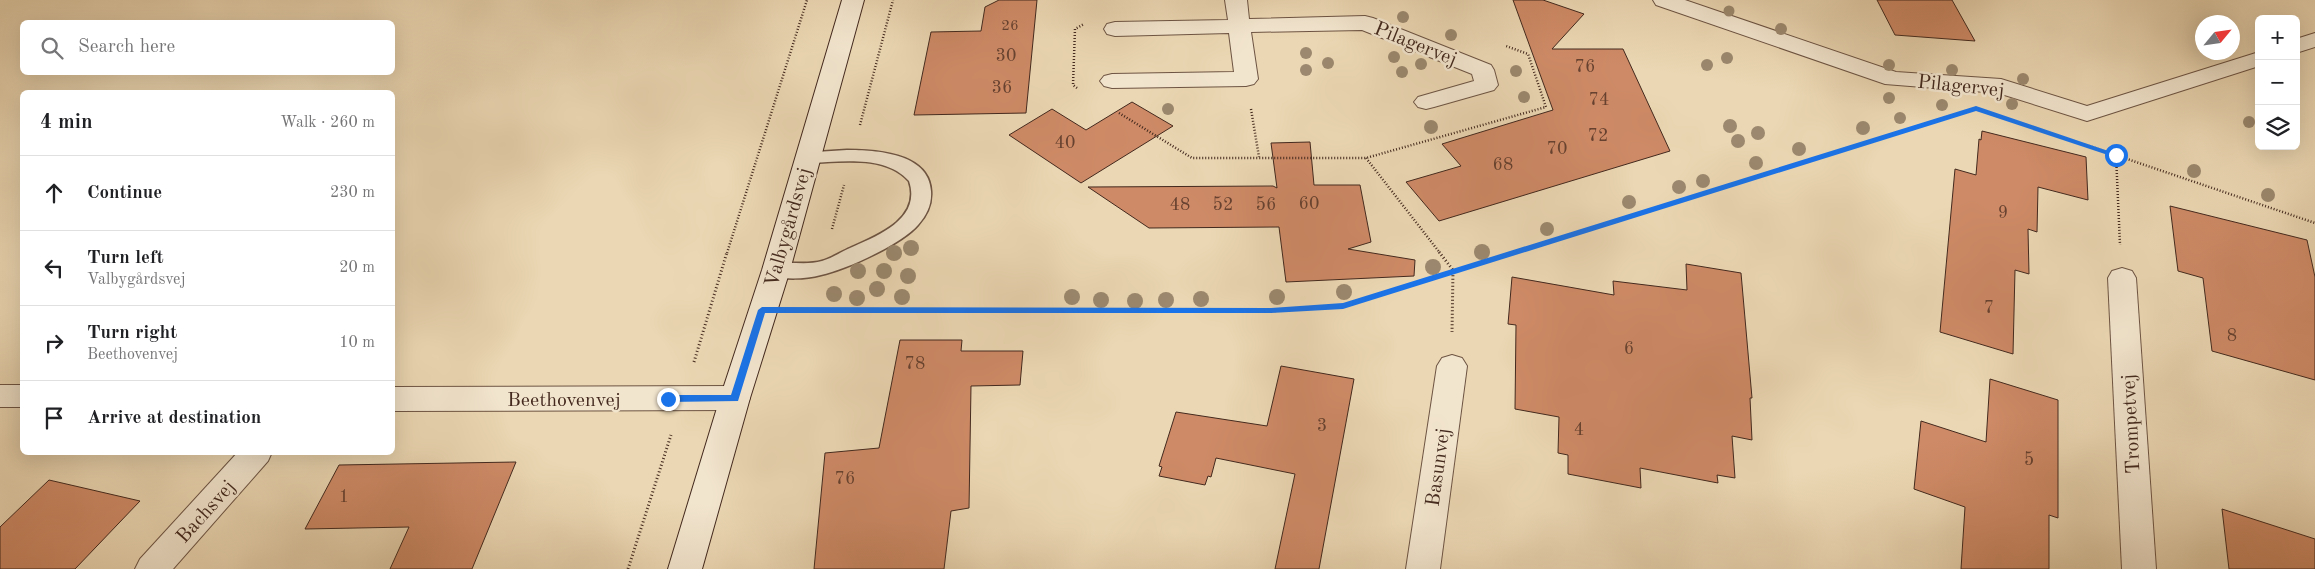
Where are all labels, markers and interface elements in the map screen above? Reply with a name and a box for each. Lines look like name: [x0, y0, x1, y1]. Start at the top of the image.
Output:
north arrow: [2195, 15, 2240, 60]
map controls: [2255, 15, 2300, 150]
button: +: [2255, 15, 2300, 60]
house number: 26: [1001, 19, 1019, 34]
street label: Pilagervej: [1371, 19, 1460, 71]
search box: [20, 20, 395, 75]
icon: search: [38, 34, 66, 62]
text: Search here: [78, 38, 175, 57]
house number: 30: [996, 47, 1016, 65]
house number: 76: [1575, 58, 1595, 76]
button: −: [2255, 60, 2300, 105]
street label: Pilagervej: [1916, 72, 2005, 102]
house number: 36: [992, 79, 1012, 97]
house number: 74: [1589, 91, 1609, 109]
button: layers: [2255, 105, 2300, 150]
text: 4 min: [40, 112, 93, 133]
text: Walk · 260 m: [280, 115, 375, 131]
house number: 72: [1588, 127, 1608, 145]
house number: 40: [1055, 134, 1075, 152]
house number: 70: [1547, 140, 1567, 158]
route start: [2105, 144, 2128, 167]
house number: 68: [1493, 156, 1513, 174]
street label: Valbygårdsvej: [762, 166, 816, 290]
icon: ahead: [40, 179, 68, 207]
text: Continue: [87, 184, 162, 203]
text: 230 m: [330, 185, 375, 201]
house number: 60: [1299, 195, 1319, 213]
house number: 48: [1170, 196, 1190, 214]
house number: 52: [1213, 196, 1233, 214]
house number: 56: [1256, 196, 1276, 214]
house number: 9: [1998, 204, 2008, 222]
text: Turn left: [87, 249, 164, 268]
icon: left: [40, 254, 68, 282]
text: 20 m: [339, 260, 375, 276]
text: Valbygårdsvej: [87, 272, 186, 288]
house number: 7: [1984, 299, 1994, 317]
text: Turn right: [87, 324, 177, 343]
house number: 8: [2227, 327, 2237, 345]
icon: right: [40, 329, 68, 357]
text: 10 m: [339, 335, 375, 351]
house number: 6: [1624, 340, 1634, 358]
text: Beethovenvej: [87, 347, 178, 363]
house number: 78: [905, 355, 925, 373]
street label: Trompetvej: [2119, 373, 2145, 474]
route end: [657, 388, 680, 411]
street label: Beethovenvej: [507, 391, 621, 411]
icon: arrive: [40, 404, 68, 432]
text: Arrive at destination: [87, 409, 261, 428]
house number: 3: [1317, 417, 1327, 435]
house number: 4: [1574, 421, 1584, 439]
street label: Basunvej: [1424, 427, 1454, 508]
house number: 5: [2024, 451, 2034, 469]
house number: 76: [835, 470, 855, 488]
street label: Bachsvej: [173, 477, 240, 548]
house number: 1: [339, 488, 349, 506]

